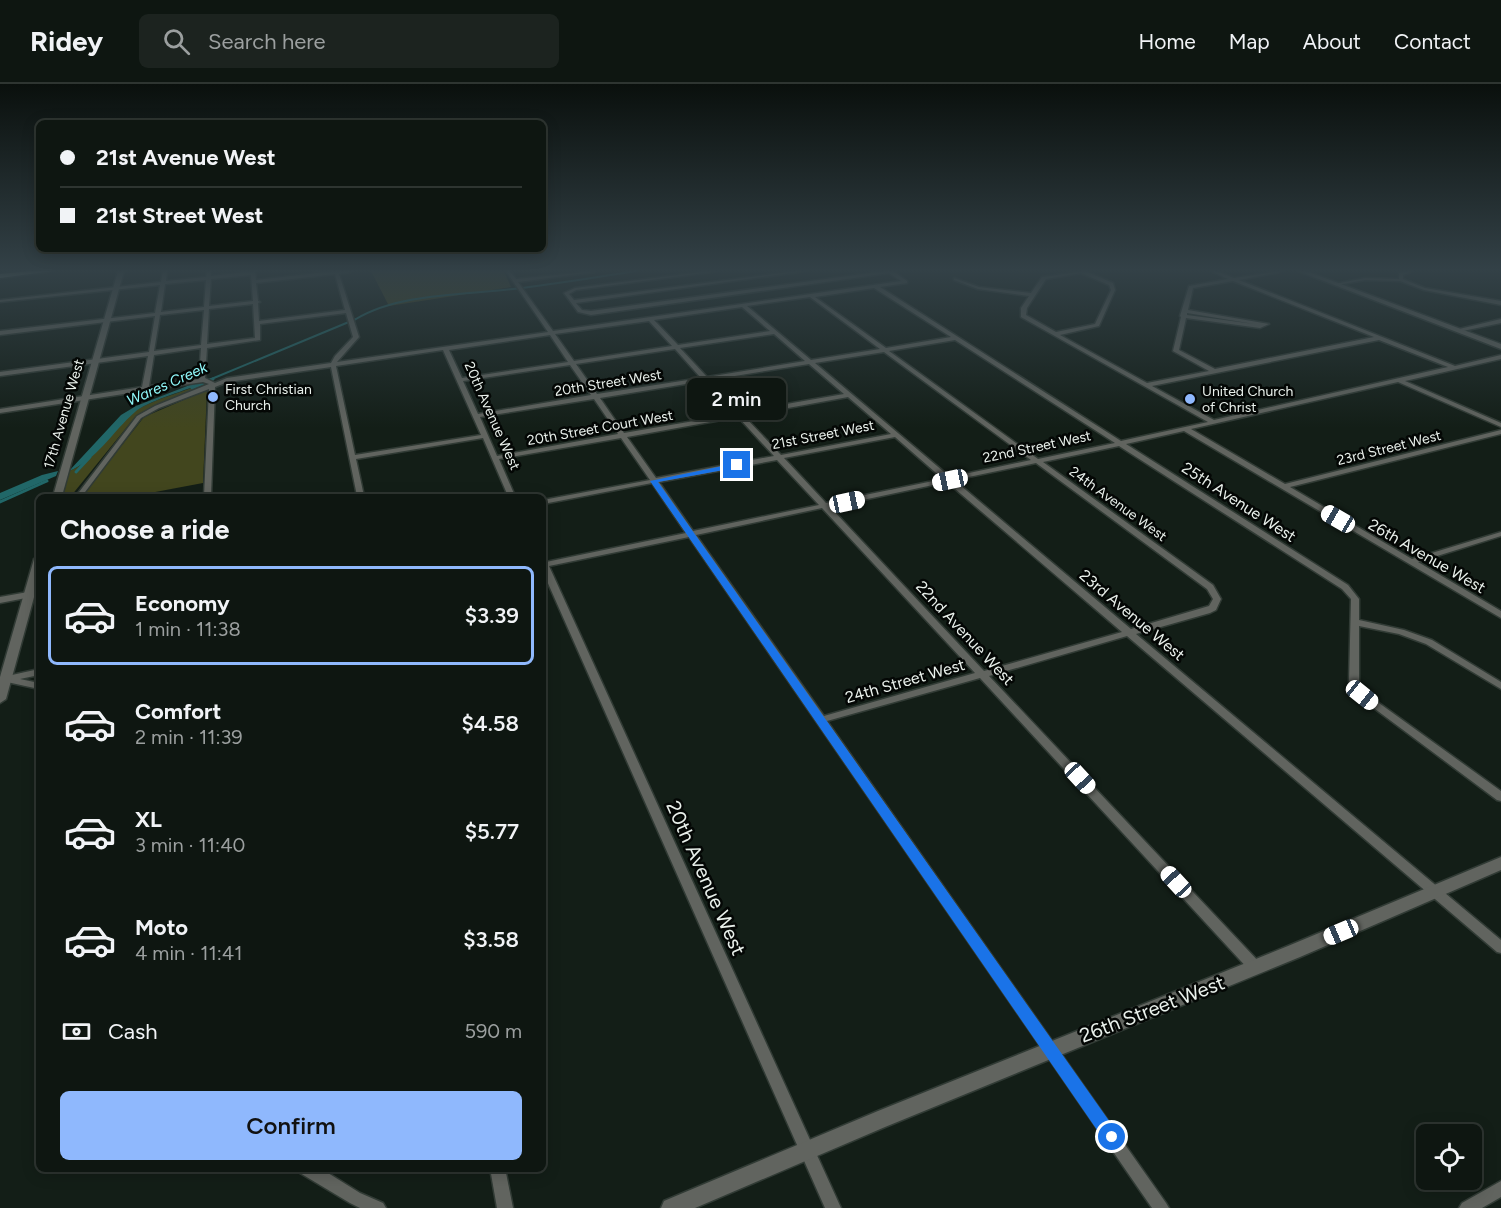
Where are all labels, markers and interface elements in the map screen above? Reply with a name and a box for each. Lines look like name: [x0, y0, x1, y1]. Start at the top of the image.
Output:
search box: [139, 14, 559, 68]
text: Ridey: [30, 24, 103, 58]
icon: search: [160, 25, 193, 58]
text: Search here: [208, 28, 326, 55]
text: Home: [1139, 29, 1196, 54]
text: Map: [1229, 29, 1270, 54]
text: About: [1303, 29, 1361, 54]
text: Contact: [1394, 29, 1471, 54]
text: 21st Avenue West: [96, 144, 276, 171]
text: 21st Street West: [96, 202, 263, 229]
street label: 17th Avenue West: [40, 357, 88, 471]
water label: Wares Creek: [124, 358, 211, 410]
street label: 20th Avenue West: [461, 359, 523, 473]
street label: 20th Street West: [553, 366, 663, 400]
callout: 2 min: [688, 378, 786, 420]
place label: First Christian Church: [225, 381, 312, 414]
place label: United Church of Christ: [1202, 383, 1294, 416]
text: 2 min: [712, 387, 761, 411]
marker: First Christian Church: [206, 390, 220, 404]
marker: United Church of Christ: [1183, 392, 1197, 406]
street label: 20th Street Court West: [526, 407, 674, 449]
street label: 21st Street West: [770, 417, 876, 453]
street label: 22nd Street West: [981, 427, 1093, 467]
street label: 23rd Street West: [1335, 427, 1443, 469]
route end: [723, 451, 750, 478]
street label: 25th Avenue West: [1178, 458, 1300, 546]
street label: 24th Avenue West: [1066, 463, 1170, 545]
car: [931, 467, 969, 493]
car: [828, 489, 866, 515]
car: [1318, 502, 1358, 536]
text: Choose a ride: [60, 513, 229, 546]
street label: 26th Avenue West: [1365, 515, 1489, 597]
street label: 23rd Avenue West: [1076, 565, 1188, 665]
street label: 22nd Avenue West: [912, 577, 1018, 689]
icon: car: [63, 589, 117, 643]
text: Economy: [135, 590, 230, 617]
text: $3.39: [465, 602, 519, 629]
text: 1 min · 11:38: [135, 617, 241, 641]
street label: 24th Street West: [843, 655, 967, 707]
car: [1342, 677, 1382, 713]
icon: car: [63, 697, 117, 751]
text: Comfort: [135, 698, 221, 725]
text: $4.58: [462, 710, 519, 737]
text: 2 min · 11:39: [135, 725, 243, 749]
car: [1061, 759, 1099, 797]
street label: 20th Avenue West: [661, 797, 751, 959]
icon: car: [63, 805, 117, 859]
text: XL: [135, 806, 162, 833]
text: $5.77: [465, 818, 519, 845]
text: 3 min · 11:40: [135, 833, 245, 857]
car: [1157, 863, 1195, 901]
icon: car: [63, 913, 117, 967]
text: Moto: [135, 914, 188, 941]
car: [1321, 917, 1361, 947]
text: $3.58: [463, 926, 519, 953]
text: 4 min · 11:41: [135, 941, 242, 965]
street label: 26th Street West: [1076, 970, 1228, 1048]
icon: cash: [60, 1015, 93, 1048]
text: Cash: [108, 1018, 158, 1045]
text: 590 m: [464, 1019, 522, 1043]
button: Confirm: [60, 1091, 522, 1160]
route start: [1098, 1123, 1125, 1150]
map controls: [1416, 1124, 1482, 1190]
button: locate: [1416, 1124, 1482, 1190]

